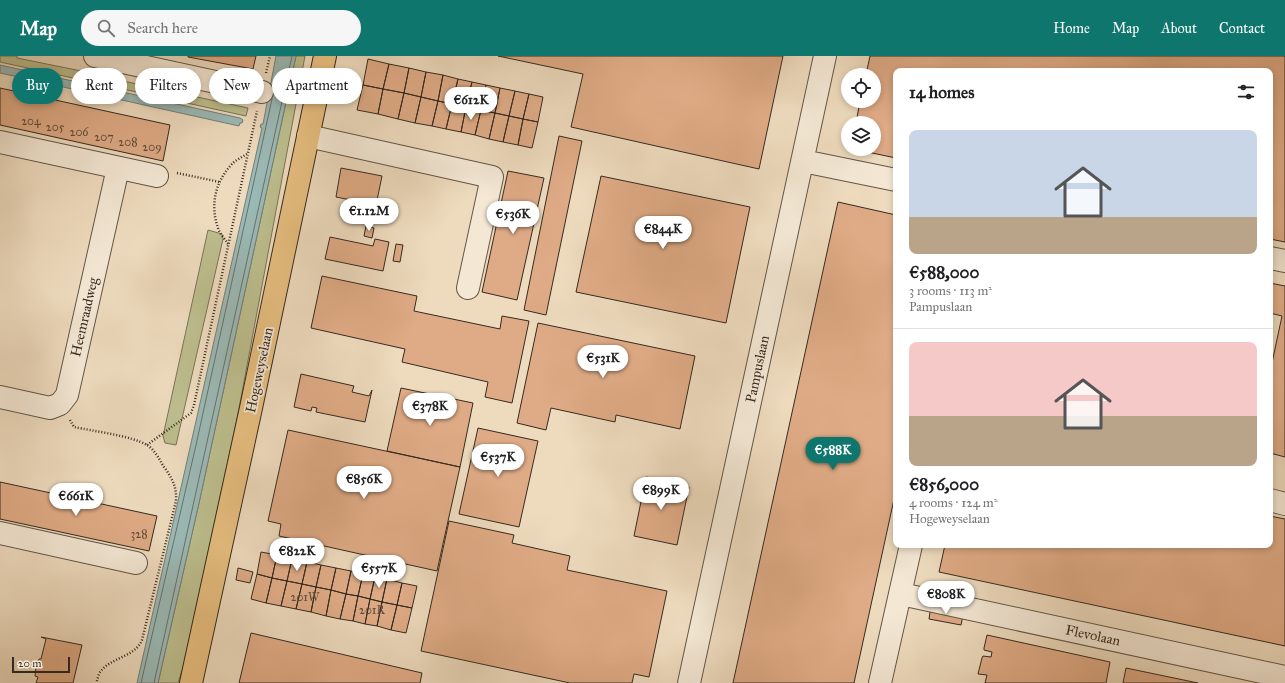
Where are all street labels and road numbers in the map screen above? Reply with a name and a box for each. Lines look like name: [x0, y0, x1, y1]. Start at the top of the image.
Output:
street label: Heemraadweg: [67, 275, 102, 358]
street label: Hogeweyselaan: [242, 325, 277, 414]
street label: Pampuslaan: [742, 334, 773, 404]
street label: Flevolaan: [1064, 621, 1122, 650]

